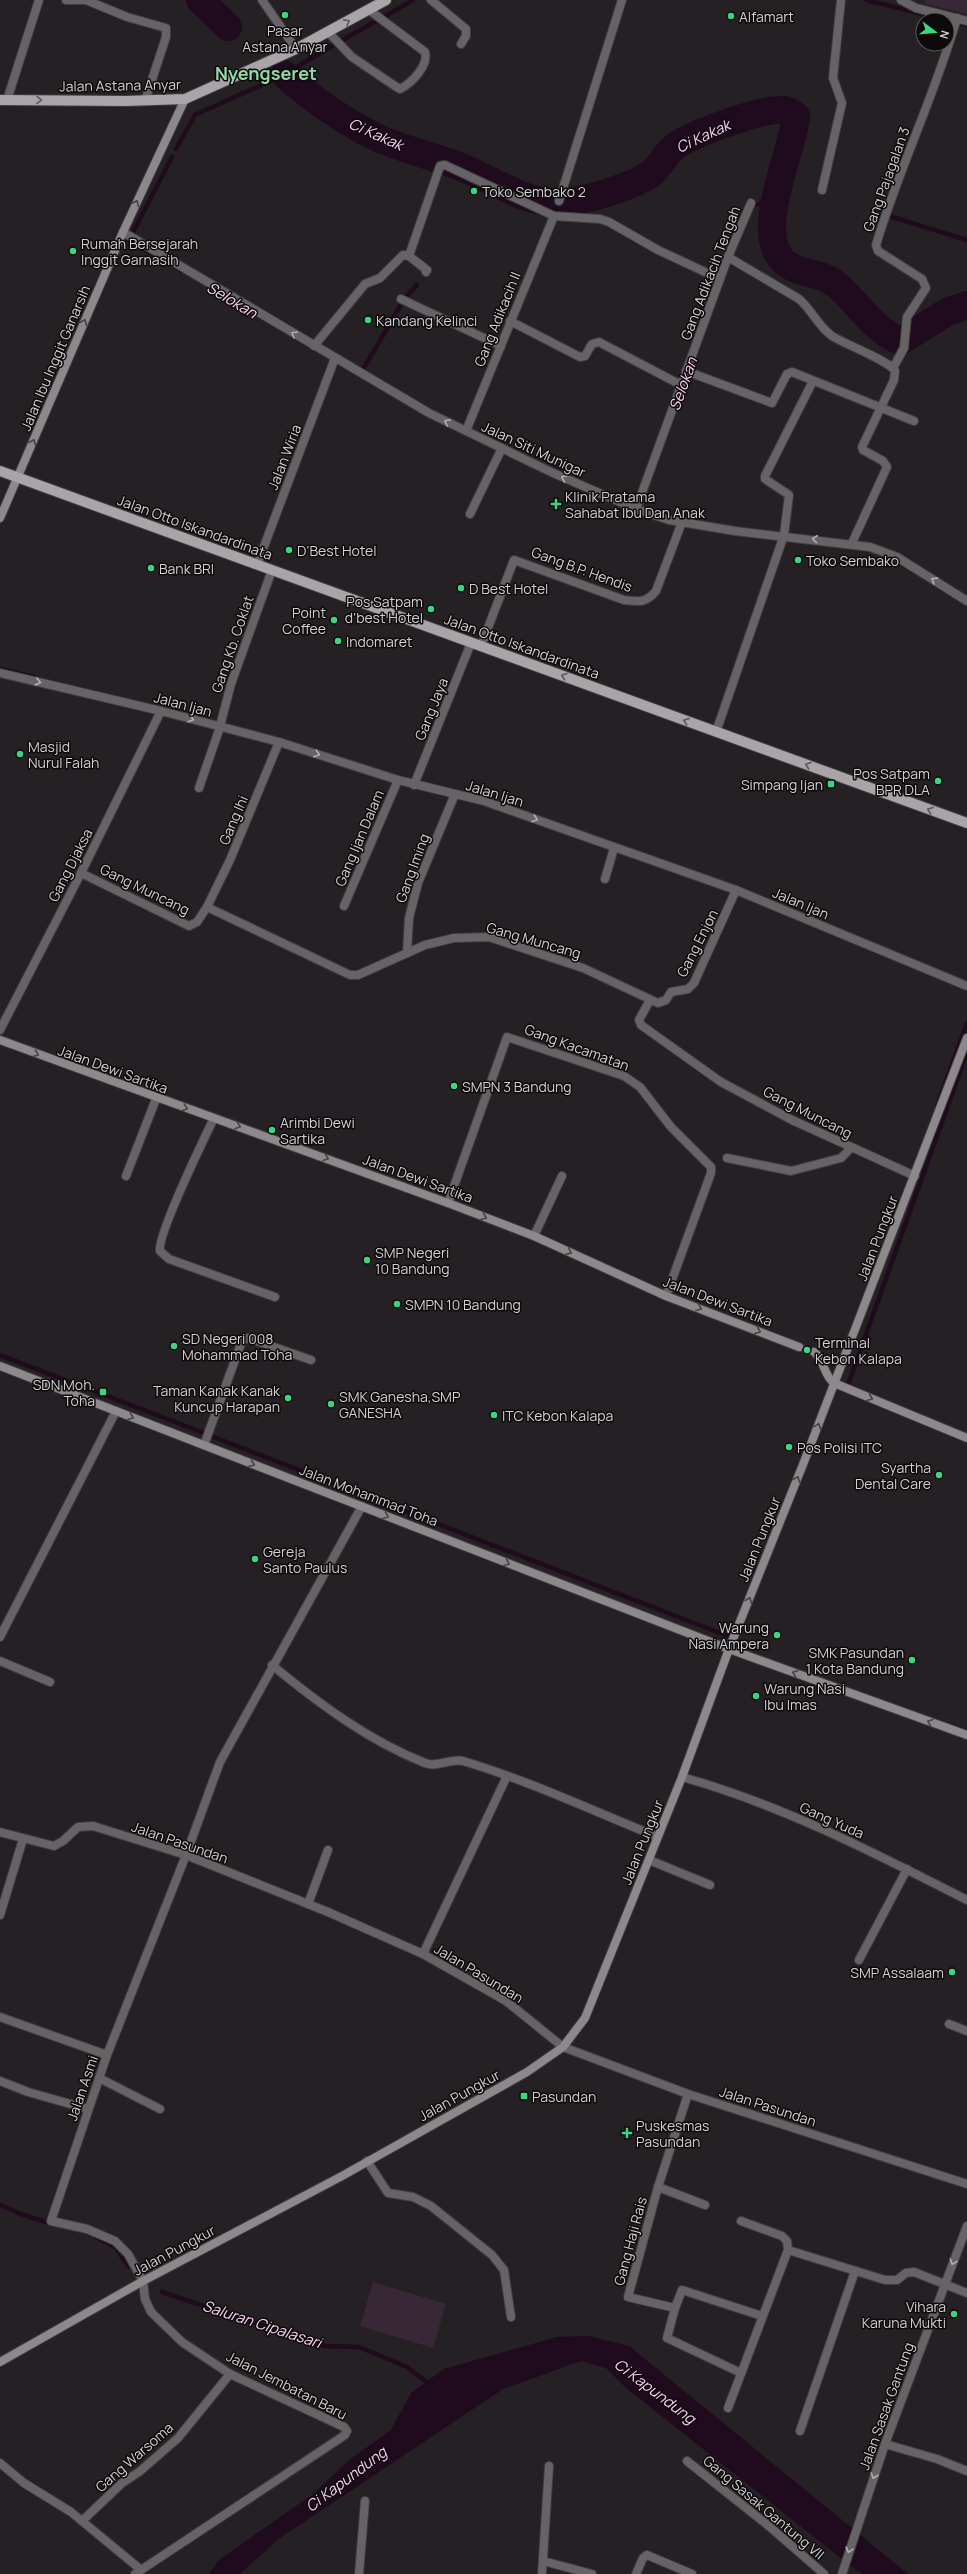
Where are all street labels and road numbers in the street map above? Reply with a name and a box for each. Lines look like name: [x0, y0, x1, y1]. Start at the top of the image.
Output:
street label: Jalan Astana Anyar: [59, 74, 181, 96]
street label: Gang Pajagalan 3: [858, 124, 914, 234]
street label: Gang Adikacih Tengah: [676, 203, 744, 343]
street label: Gang Adikacih II: [469, 269, 525, 369]
street label: Jalan Ibu Inggit Ganarsih: [16, 282, 94, 434]
street label: Jalan Siti Munigar: [479, 417, 589, 481]
street label: Jalan Wiria: [263, 422, 305, 492]
street label: Jalan Otto Iskandardinata: [115, 490, 275, 564]
street label: Gang B.P. Hendis: [529, 542, 635, 596]
street label: Gang Kb. Coklat: [206, 593, 258, 695]
street label: Jalan Otto Iskandardinata: [442, 609, 602, 683]
street label: Gang Jaya: [410, 675, 452, 743]
street label: Jalan Ijan: [152, 687, 214, 721]
street label: Jalan Ijan: [464, 775, 526, 811]
street label: Gang Ijan Dalam: [330, 787, 388, 889]
street label: Gang Ihi: [214, 792, 252, 848]
street label: Gang Djaksa: [43, 825, 97, 905]
street label: Gang Iming: [391, 831, 433, 905]
street label: Gang Muncang: [97, 859, 193, 919]
street label: Jalan Ijan: [770, 883, 832, 923]
street label: Gang Enjon: [672, 906, 722, 980]
street label: Gang Muncang: [485, 917, 583, 963]
street label: Gang Kacamatan: [522, 1019, 632, 1075]
street label: Jalan Dewi Sartika: [55, 1040, 171, 1098]
street label: Gang Muncang: [760, 1081, 856, 1143]
street label: Jalan Dewi Sartika: [360, 1149, 476, 1207]
street label: Jalan Pungkur: [852, 1193, 902, 1283]
street label: Jalan Dewi Sartika: [661, 1271, 775, 1331]
street label: Jalan Mohammad Toha: [297, 1460, 441, 1530]
street label: Jalan Pungkur: [733, 1494, 785, 1584]
street label: Jalan Pungkur: [616, 1797, 668, 1887]
street label: Gang Yuda: [797, 1797, 867, 1843]
street label: Jalan Pasundan: [129, 1817, 231, 1867]
street label: Jalan Pasundan: [431, 1939, 527, 2007]
street label: Jalan Asmi: [62, 2053, 102, 2123]
street label: Jalan Pungkur: [415, 2065, 503, 2125]
street label: Jalan Pasundan: [717, 2081, 819, 2131]
street label: Gang Haji Rais: [609, 2194, 651, 2288]
street label: Jalan Pungkur: [130, 2220, 218, 2280]
street label: Jalan Sasak Gantung: [854, 2340, 918, 2472]
street label: Jalan Jembatan Baru: [223, 2346, 351, 2424]
street label: Gang Warsoma: [91, 2418, 177, 2496]
street label: Gang Sasak Gantung VII: [699, 2451, 829, 2563]

